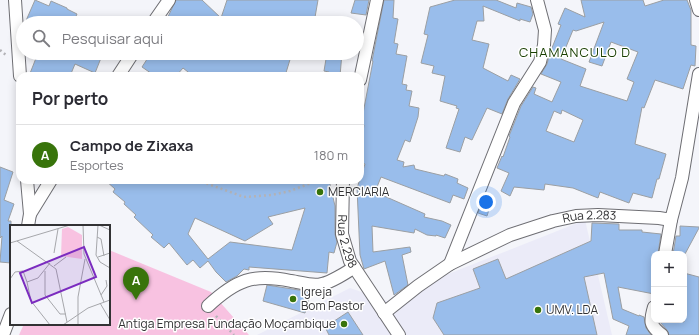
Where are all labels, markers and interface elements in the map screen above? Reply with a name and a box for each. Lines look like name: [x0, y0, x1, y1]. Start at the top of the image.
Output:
search box: [16, 16, 364, 60]
icon: search: [30, 27, 52, 49]
text: Pesquisar aqui: [62, 28, 163, 49]
district label: CHAMANCULO D: [519, 43, 631, 61]
text: Por perto: [32, 87, 108, 110]
text: Campo de Zixaxa: [70, 135, 193, 156]
text: A: [41, 146, 49, 164]
text: 180 m: [314, 146, 348, 164]
text: Esportes: [70, 156, 124, 174]
place label: MERCIARIA: [328, 183, 390, 200]
marker: MERCIARIA: [315, 187, 325, 197]
your location: [476, 192, 496, 212]
street label: Rua 2.283: [561, 206, 617, 227]
street label: Rua 2.298: [334, 214, 362, 272]
inset map: [10, 225, 110, 325]
map controls: [651, 251, 687, 323]
button: +: [651, 251, 687, 287]
pin: A: [123, 267, 149, 300]
place label: Igreja Bom Pastor: [301, 283, 365, 314]
button: −: [651, 287, 687, 323]
marker: Igreja Bom Pastor: [288, 294, 298, 304]
place label: UMV. LDA: [546, 301, 598, 318]
marker: UMV. LDA: [533, 305, 543, 315]
place label: Antiga Empresa Fundação Moçambique: [118, 315, 336, 332]
marker: Antiga Empresa Fundação Moçambique: [339, 319, 349, 329]

